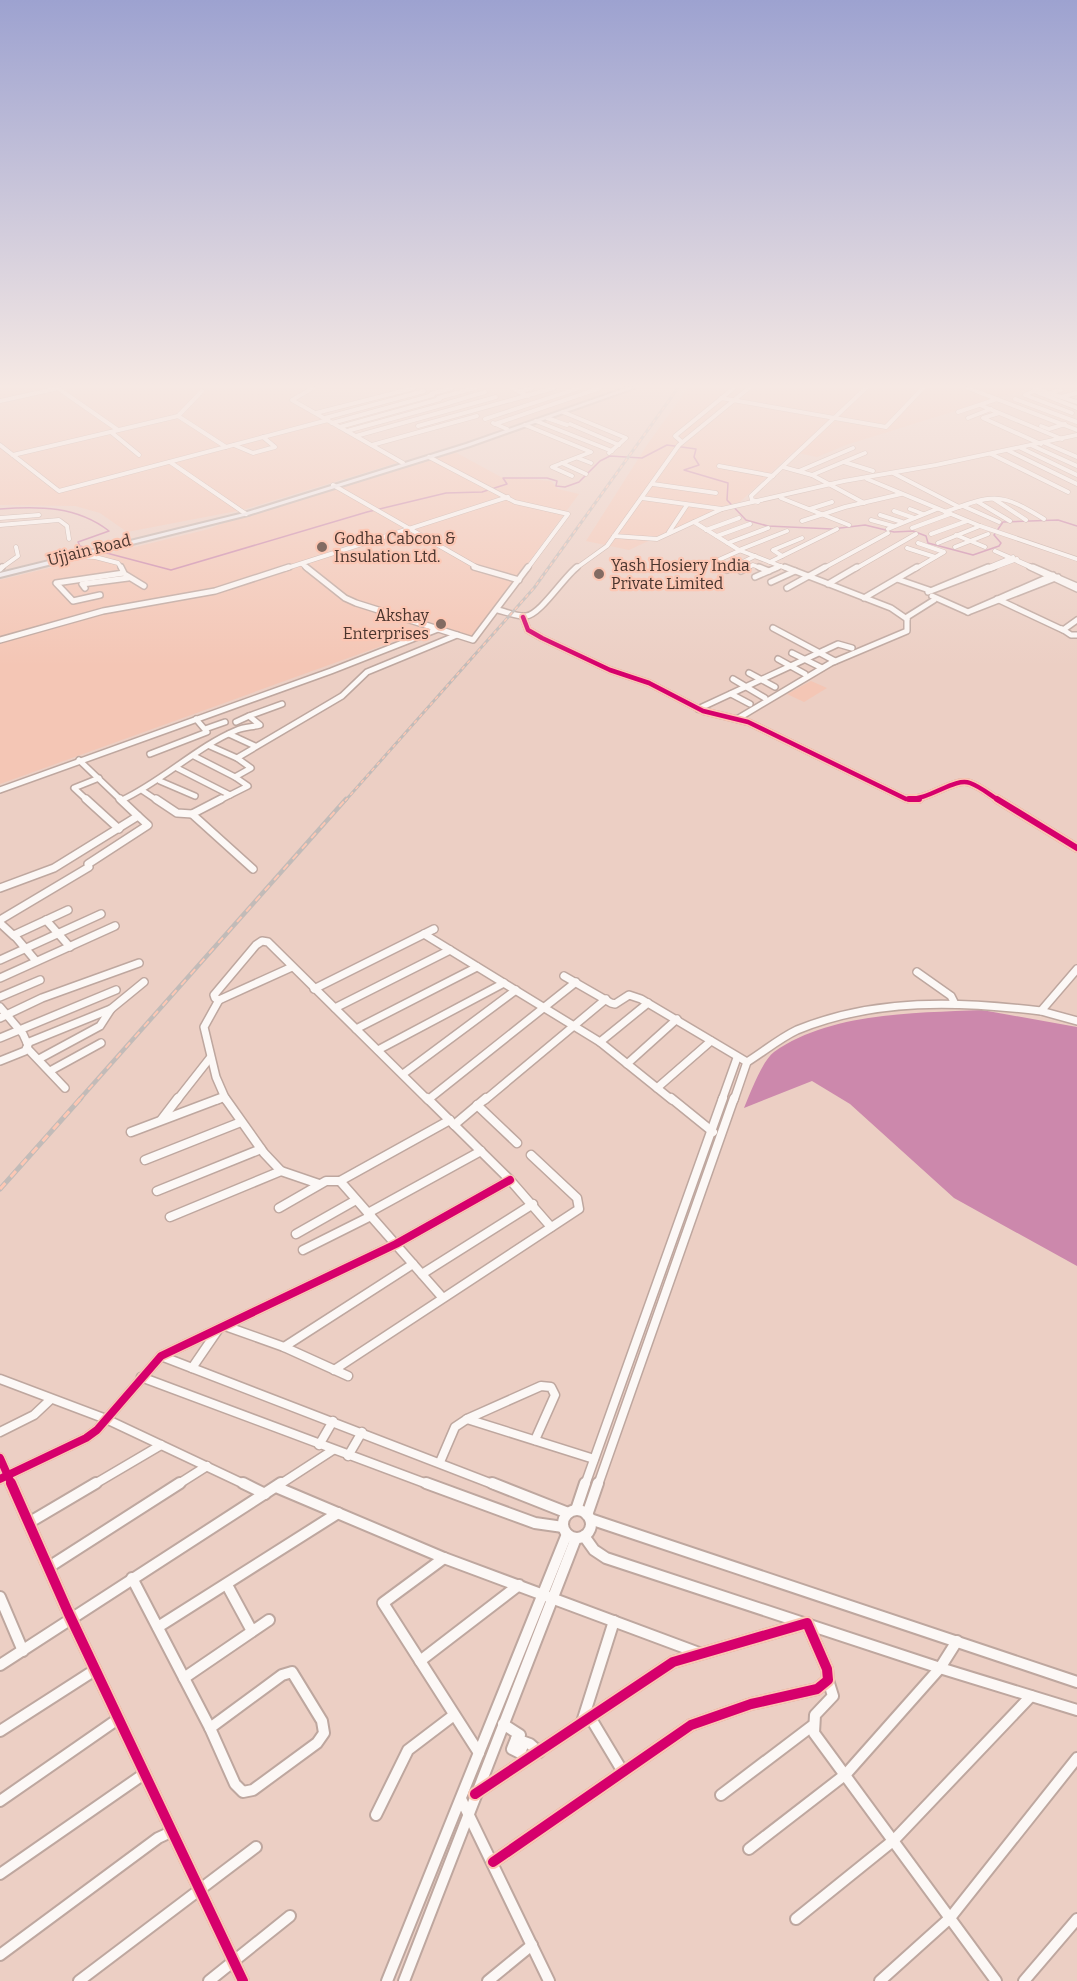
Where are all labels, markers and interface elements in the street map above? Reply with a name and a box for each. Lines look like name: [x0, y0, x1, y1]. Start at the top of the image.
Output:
place label: Godha Cabcon & Insulation Ltd.: [334, 529, 456, 566]
street label: Ujjain Road: [45, 530, 133, 570]
marker: Godha Cabcon & Insulation Ltd.: [315, 540, 329, 554]
place label: Yash Hosiery India Private Limited: [611, 556, 750, 593]
marker: Yash Hosiery India Private Limited: [592, 567, 606, 581]
place label: Akshay Enterprises: [343, 606, 430, 643]
marker: Akshay Enterprises: [434, 617, 448, 631]

